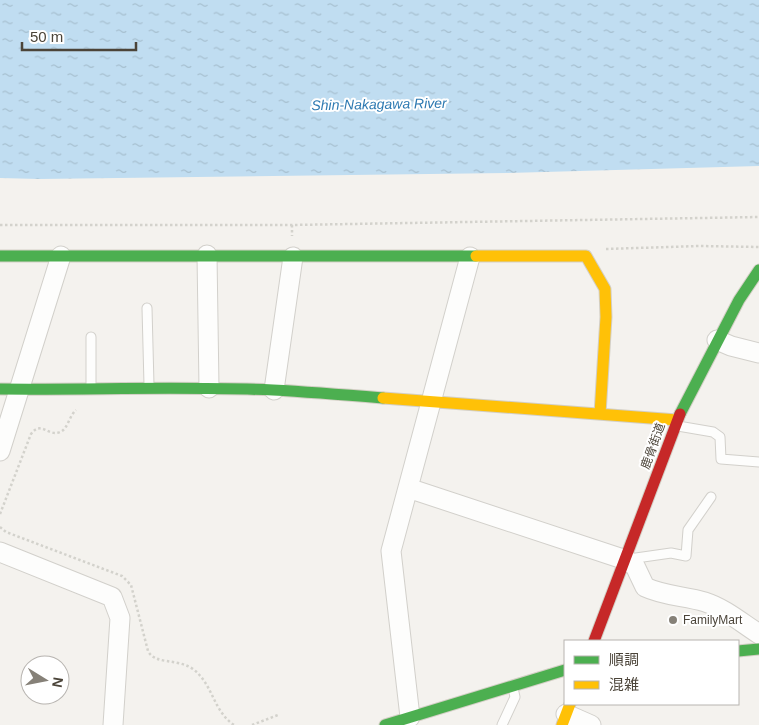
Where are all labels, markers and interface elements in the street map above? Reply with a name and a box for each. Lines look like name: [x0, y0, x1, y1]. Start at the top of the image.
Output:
scale bar: [22, 20, 136, 52]
text: 50 m: [30, 28, 63, 45]
water label: Shin-Nakagawa River: [311, 95, 448, 113]
street label: 鹿骨街道: [638, 421, 668, 471]
place label: FamilyMart: [683, 613, 743, 627]
marker: FamilyMart: [667, 614, 679, 626]
legend: [564, 640, 739, 705]
text: 順調: [609, 651, 639, 668]
north arrow: [20, 655, 70, 705]
text: N: [49, 676, 67, 689]
text: 混雑: [609, 676, 639, 693]

